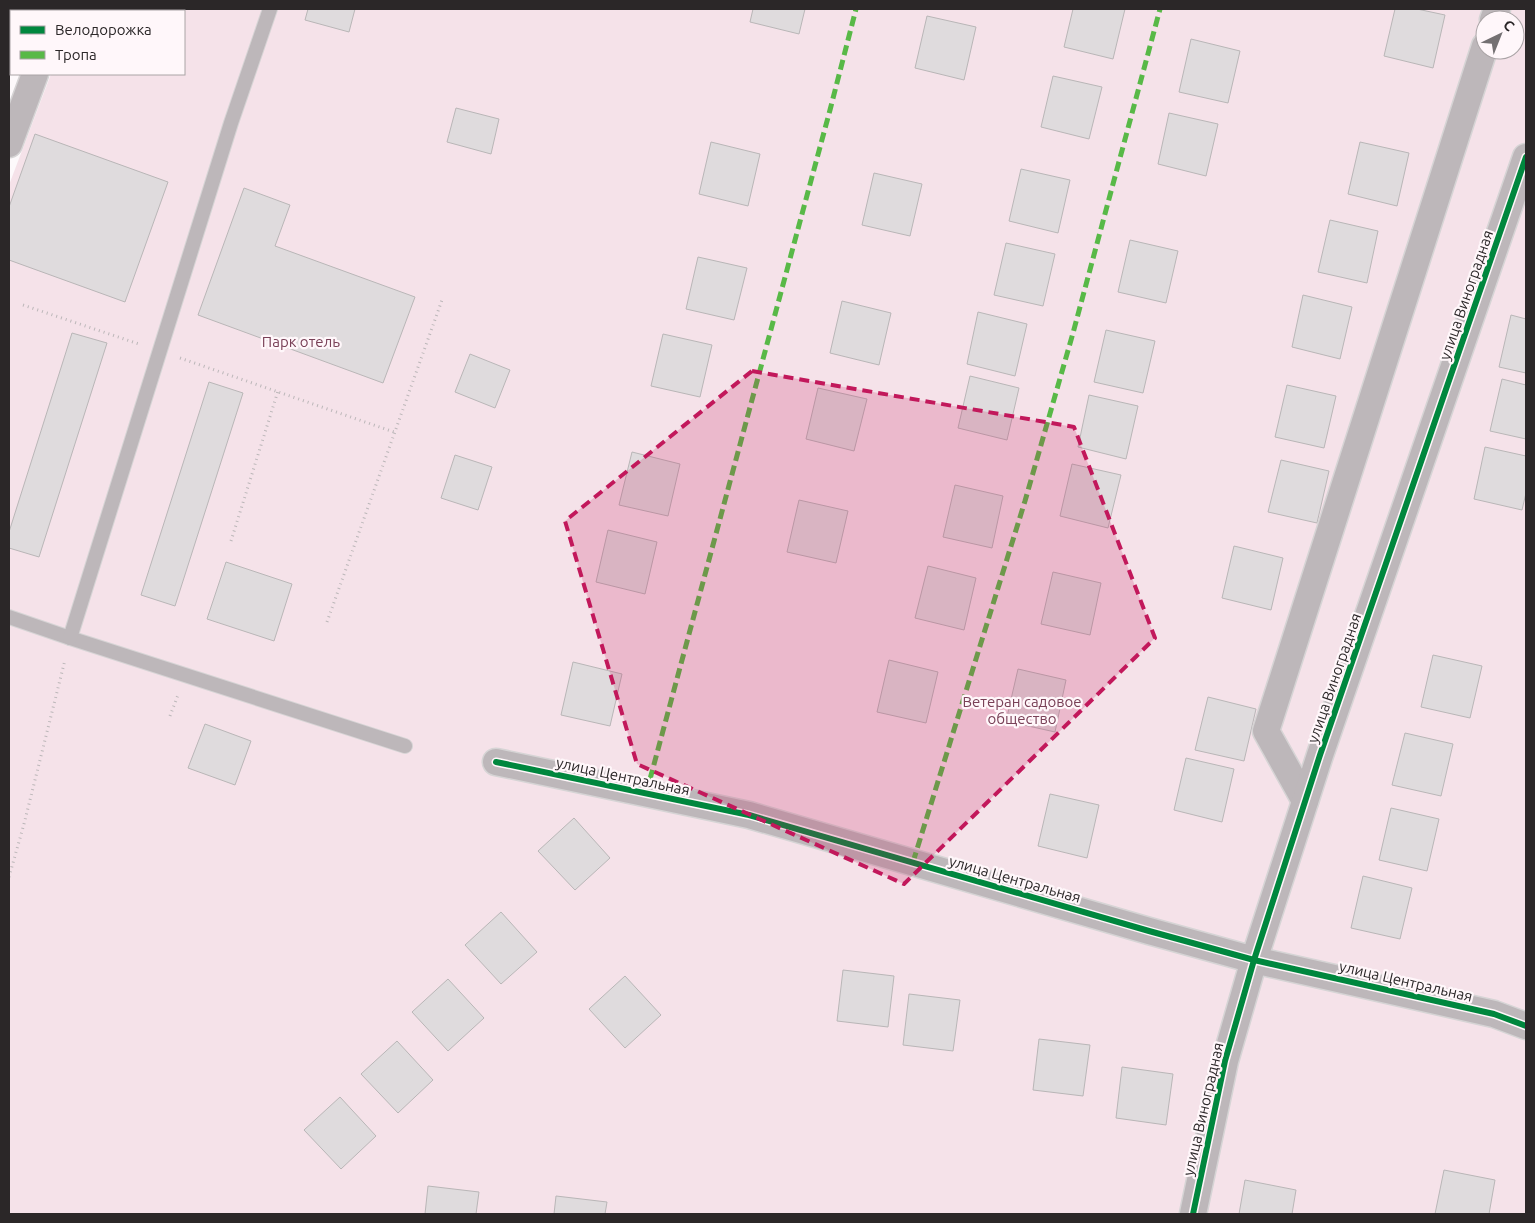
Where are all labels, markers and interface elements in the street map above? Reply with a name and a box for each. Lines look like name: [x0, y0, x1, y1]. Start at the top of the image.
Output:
legend: [10, 10, 185, 75]
north arrow: [1475, 10, 1525, 60]
text: С: [1500, 17, 1518, 34]
text: Велодорожка: [55, 21, 152, 38]
text: Тропа: [55, 46, 97, 63]
street label: улица Виноградная: [1436, 228, 1496, 362]
park label: Парк отель: [262, 333, 340, 350]
street label: улица Виноградная: [1304, 611, 1364, 745]
park label: Ветеран садовое общество: [962, 693, 1082, 727]
street label: улица Центральная: [555, 754, 691, 798]
street label: улица Центральная: [947, 852, 1083, 906]
street label: улица Центральная: [1338, 957, 1474, 1005]
street label: улица Виноградная: [1179, 1041, 1227, 1177]

